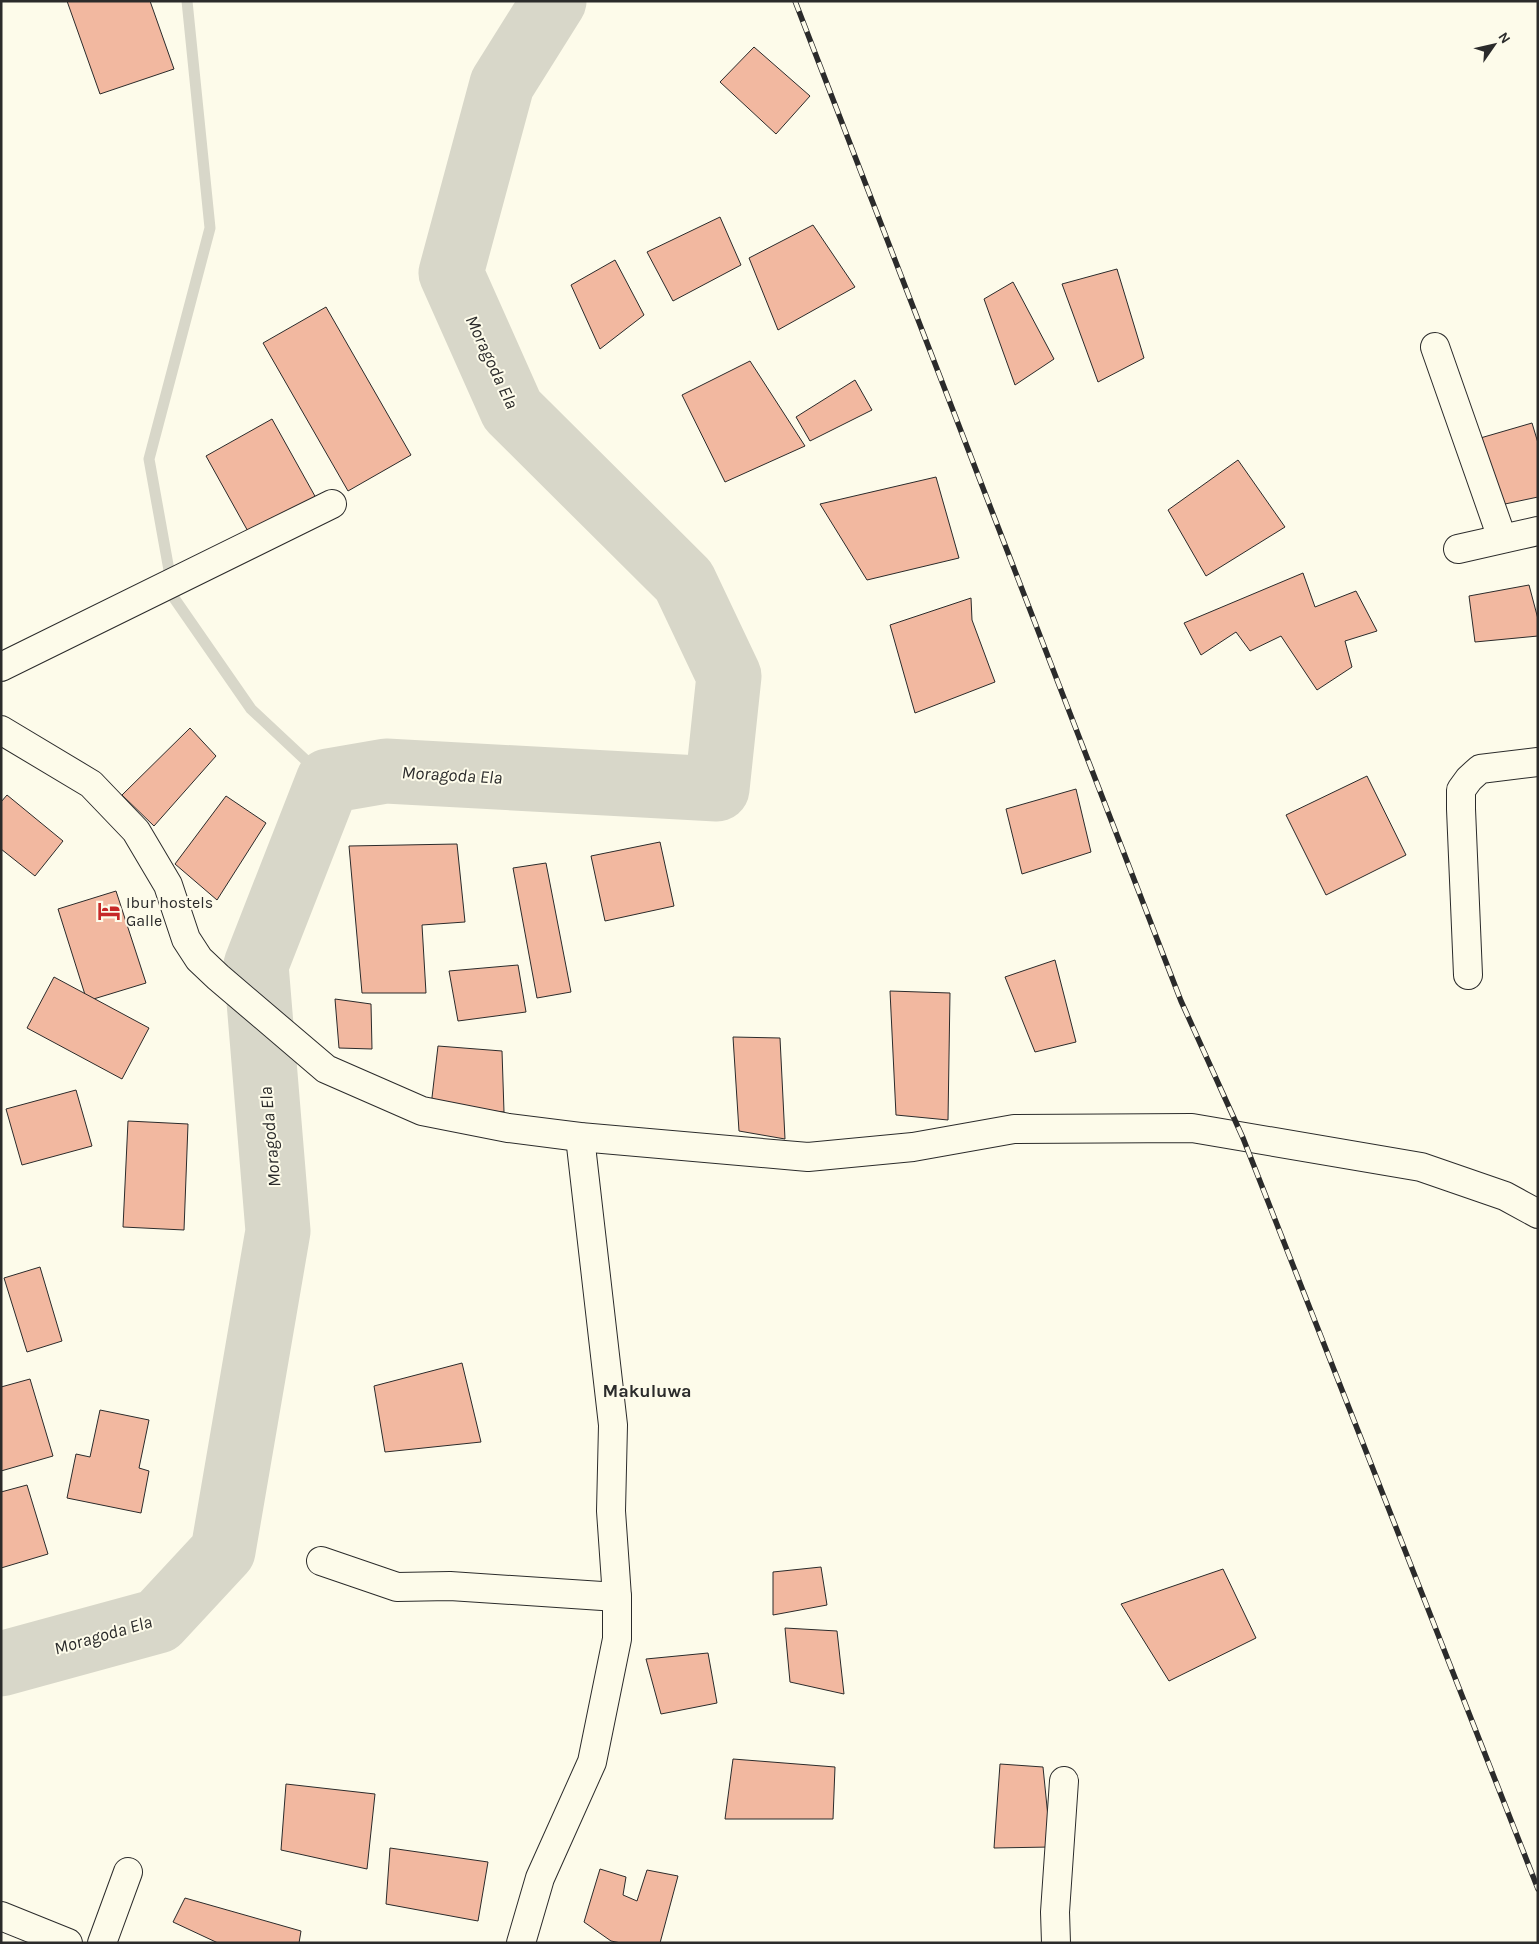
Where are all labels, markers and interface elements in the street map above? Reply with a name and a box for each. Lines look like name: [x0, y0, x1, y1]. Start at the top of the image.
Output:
north arrow: [1469, 20, 1519, 70]
text: N: [1495, 29, 1514, 47]
water label: Moragoda Ela: [461, 312, 523, 412]
water label: Moragoda Ela: [401, 761, 503, 789]
place label: Ibur hostels Galle: [126, 893, 213, 930]
hotel icon: Ibur hostels Galle: [96, 898, 122, 924]
water label: Moragoda Ela: [255, 1086, 285, 1188]
district label: Makuluwa: [602, 1380, 692, 1402]
water label: Moragoda Ela: [51, 1610, 155, 1660]

